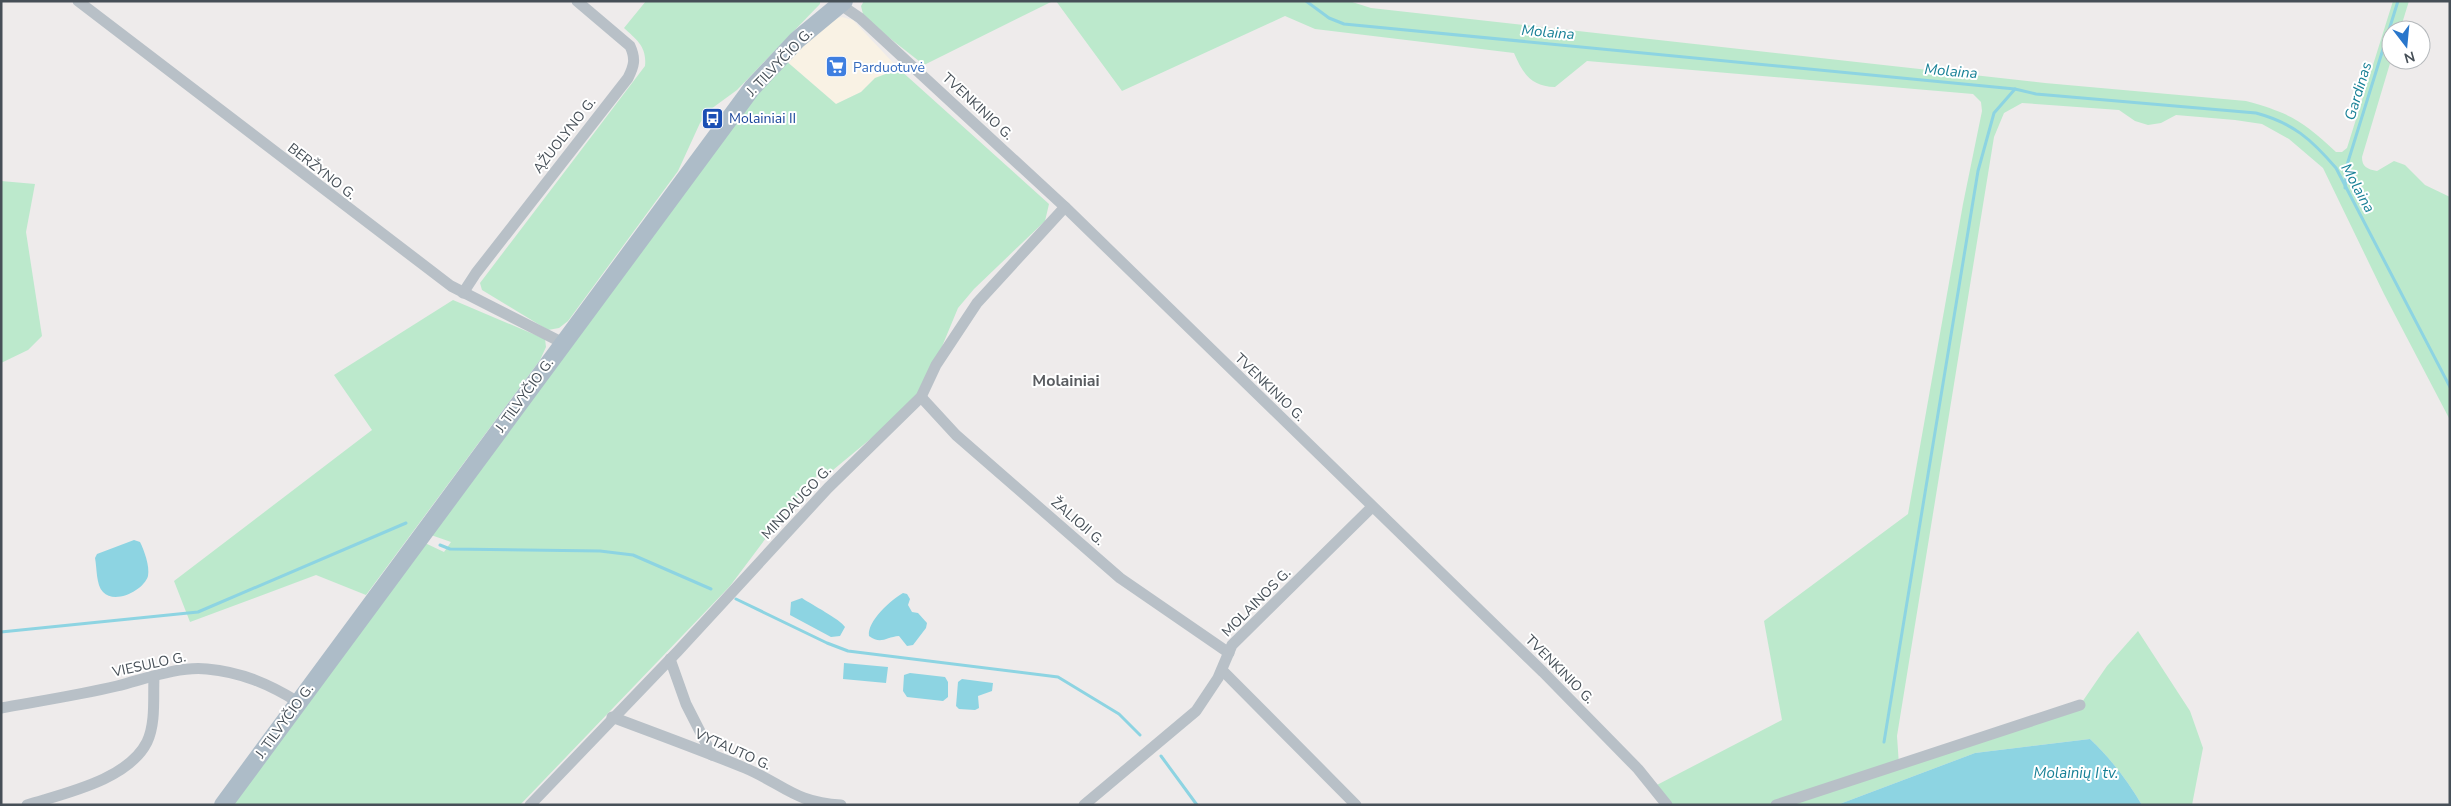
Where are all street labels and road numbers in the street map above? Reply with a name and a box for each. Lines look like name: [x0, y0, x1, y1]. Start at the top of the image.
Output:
street label: J. TILVYČIO G.: [741, 24, 817, 101]
street label: TVENKINIO G.: [938, 68, 1017, 144]
street label: ĄŽUOLYNO G.: [529, 93, 600, 177]
street label: BERŽYNO G.: [284, 139, 360, 204]
street label: TVENKINIO G.: [1230, 349, 1309, 426]
street label: J. TILVYČIO G.: [490, 354, 558, 437]
street label: MINDAUGO G.: [757, 461, 835, 543]
street label: ŽALIOJI G.: [1047, 493, 1108, 550]
street label: MOLAINOS G.: [1218, 564, 1295, 641]
street label: TVENKINIO G.: [1521, 631, 1598, 708]
street label: VIESULO G.: [110, 647, 188, 682]
street label: J. TILVYČIO G.: [250, 680, 318, 763]
street label: VYTAUTO G.: [691, 724, 774, 775]

